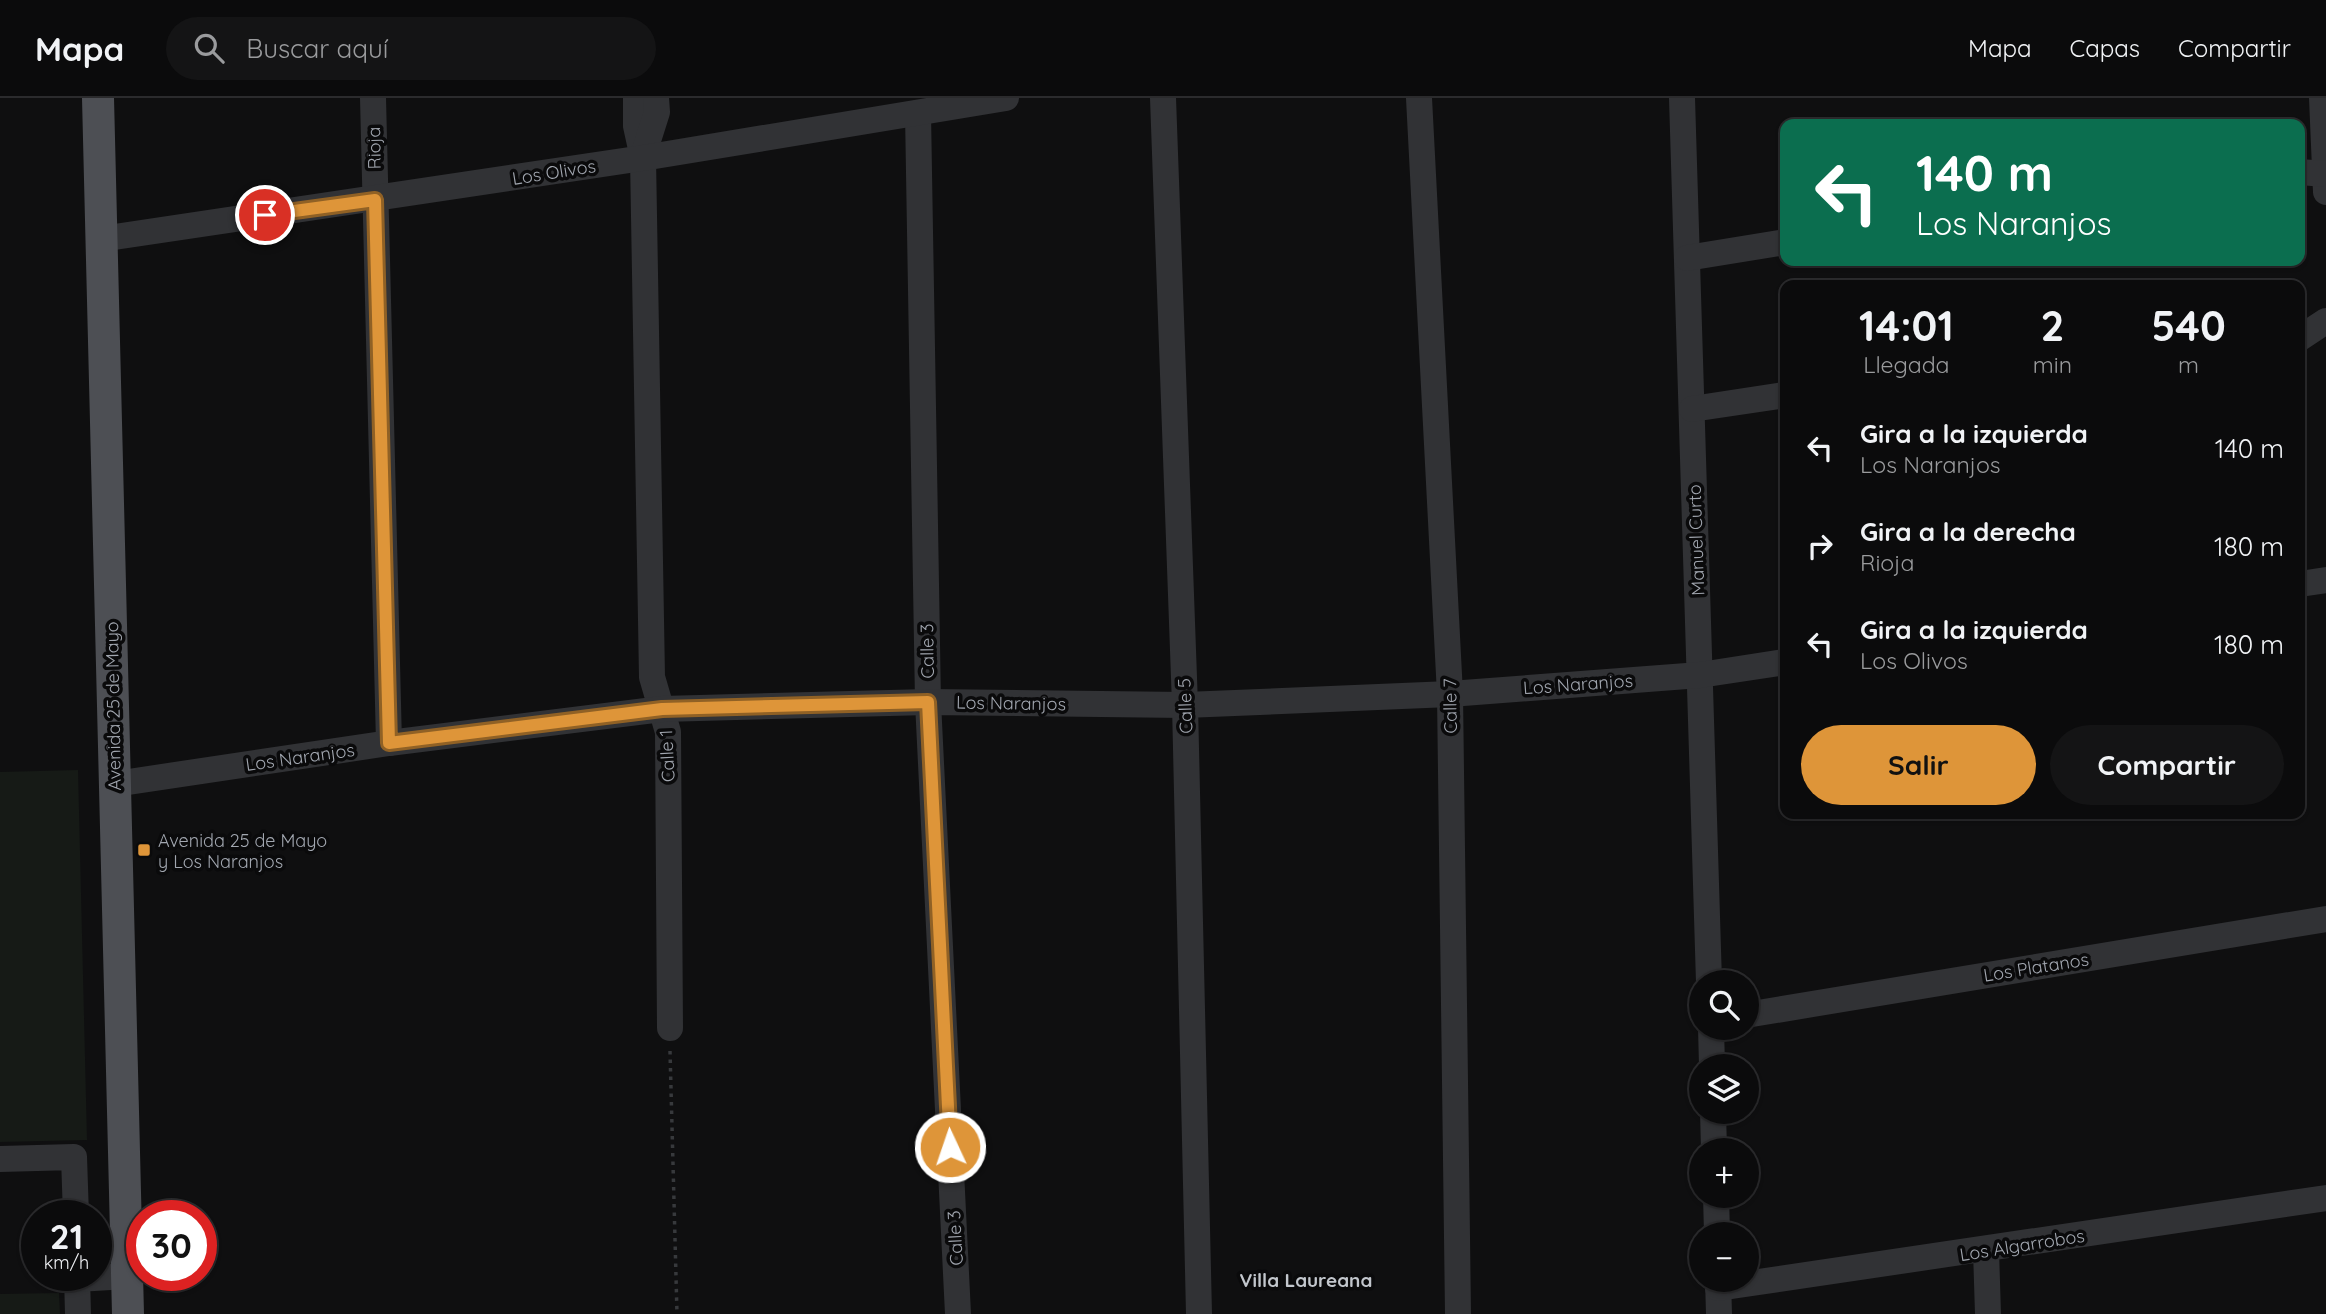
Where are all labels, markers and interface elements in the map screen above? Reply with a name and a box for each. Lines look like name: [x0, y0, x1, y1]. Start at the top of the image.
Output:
search box: [166, 17, 656, 80]
text: Mapa: [35, 28, 124, 69]
icon: search: [190, 29, 228, 67]
text: Buscar aquí: [246, 32, 388, 65]
text: Mapa: [1968, 33, 2032, 63]
text: Capas: [2070, 33, 2140, 63]
text: Compartir: [2178, 33, 2291, 63]
street label: Rioja: [362, 127, 386, 169]
text: 140 m: [1916, 142, 2053, 203]
icon: left: [1801, 147, 1892, 238]
street label: Los Olivos: [511, 154, 597, 190]
pin: [235, 185, 295, 245]
icon: arrive: [246, 196, 284, 234]
text: Los Naranjos: [1916, 203, 2112, 243]
text: 14:01: [1859, 299, 1954, 352]
text: 2: [2041, 299, 2064, 352]
text: 540: [2151, 299, 2226, 352]
text: Llegada: [1863, 350, 1950, 379]
text: min: [2033, 350, 2072, 379]
text: m: [2178, 350, 2199, 379]
text: Gira a la izquierda: [1860, 417, 2088, 450]
icon: left: [1801, 429, 1839, 467]
text: 140 m: [2215, 432, 2284, 465]
text: Los Naranjos: [1860, 450, 2001, 479]
street label: Manuel Curto: [1683, 484, 1709, 596]
text: Gira a la derecha: [1860, 515, 2076, 548]
icon: right: [1801, 527, 1839, 565]
text: 180 m: [2214, 530, 2284, 563]
text: Rioja: [1860, 548, 1914, 577]
text: Gira a la izquierda: [1860, 613, 2088, 646]
street label: Avenida 25 de Mayo: [100, 621, 126, 791]
street label: Calle 3: [915, 623, 939, 679]
icon: left: [1801, 625, 1839, 663]
text: 180 m: [2214, 628, 2284, 661]
text: Los Olivos: [1860, 646, 1968, 675]
street label: Los Naranjos: [1522, 669, 1634, 699]
street label: Calle 5: [1173, 678, 1197, 734]
street label: Calle 7: [1438, 678, 1462, 734]
street label: Los Naranjos: [956, 691, 1066, 715]
button: Salir: [1801, 725, 2036, 805]
button: Compartir: [2050, 725, 2284, 805]
street label: Calle 1: [654, 729, 680, 783]
street label: Los Naranjos: [244, 738, 356, 776]
place label: Avenida 25 de Mayo y Los Naranjos: [158, 829, 327, 873]
marker: Avenida 25 de Mayo y Los Naranjos: [136, 842, 152, 858]
street label: Los Platanos: [1982, 947, 2090, 987]
map controls: [1689, 970, 1759, 1292]
button: search: [1689, 970, 1759, 1040]
button: layers: [1689, 1054, 1759, 1124]
position arrow: [913, 1110, 987, 1184]
button: +: [1689, 1138, 1759, 1208]
speed limit sign: 30: [126, 1200, 217, 1291]
street label: Calle 3: [942, 1210, 968, 1266]
text: 21: [50, 1214, 83, 1258]
button: −: [1689, 1222, 1759, 1292]
street label: Los Algarrobos: [1958, 1224, 2086, 1266]
text: km/h: [44, 1251, 89, 1274]
district label: Villa Laureana: [1240, 1268, 1372, 1292]

